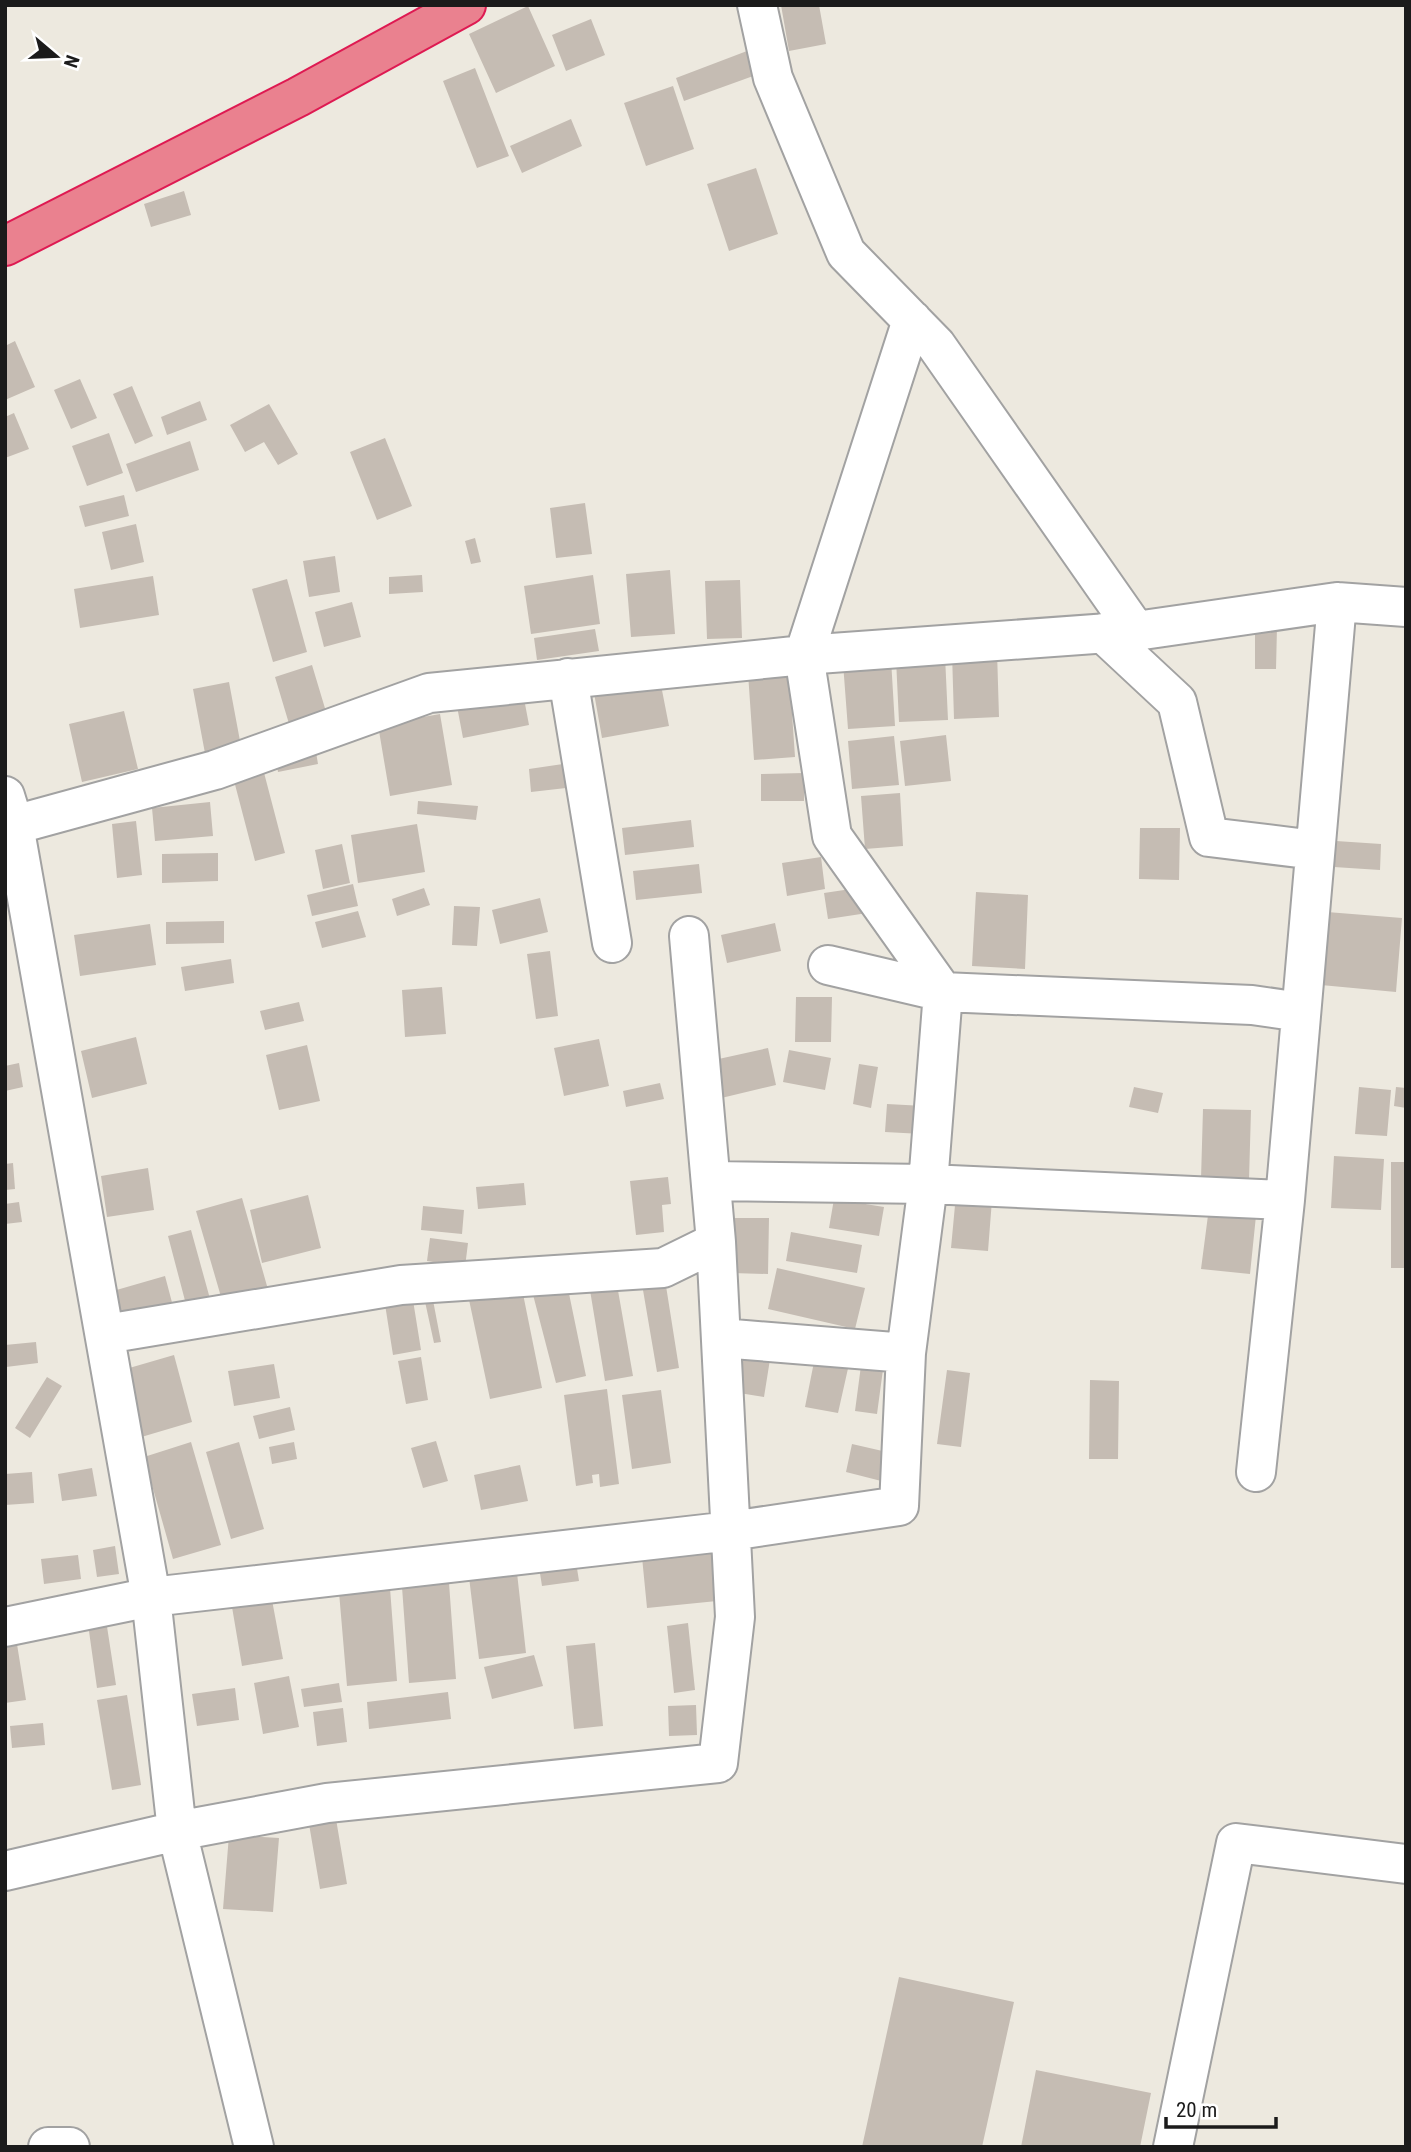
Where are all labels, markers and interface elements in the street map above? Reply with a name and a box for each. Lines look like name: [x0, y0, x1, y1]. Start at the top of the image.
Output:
north arrow: [21, 21, 91, 91]
text: N: [59, 52, 84, 71]
scale bar: [1166, 2086, 1276, 2130]
text: 20 m: [1176, 2098, 1217, 2122]

